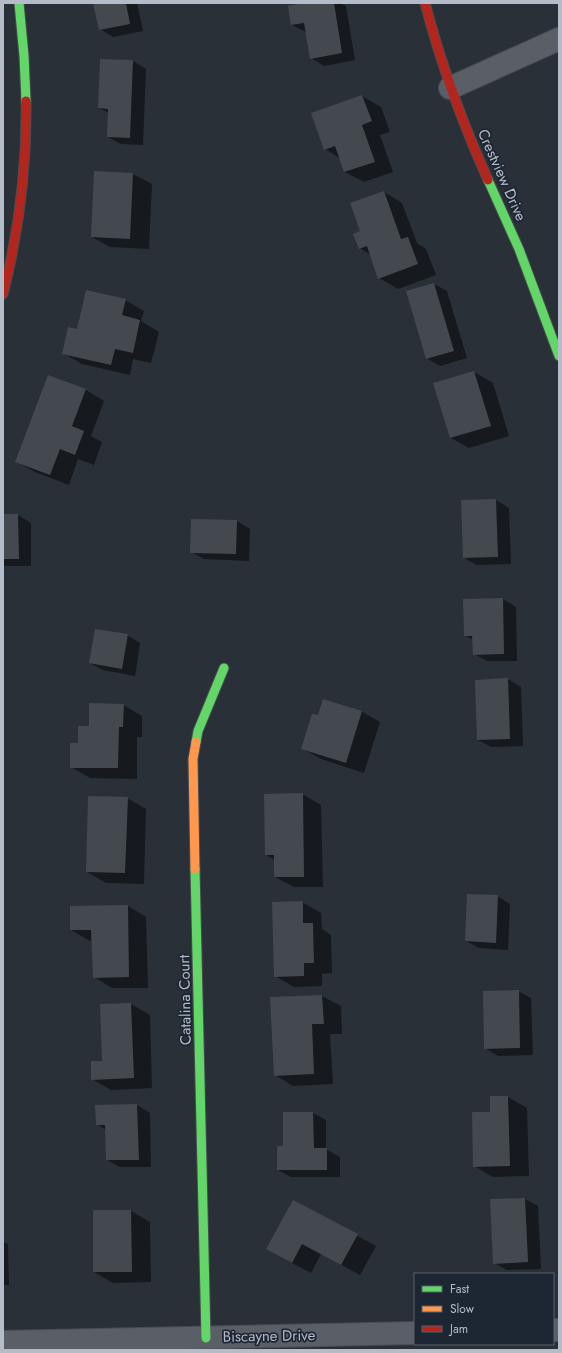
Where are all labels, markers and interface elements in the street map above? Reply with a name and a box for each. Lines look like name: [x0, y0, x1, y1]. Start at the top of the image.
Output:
street label: Crestview Drive: [472, 125, 532, 225]
street label: Catalina Court: [173, 954, 197, 1045]
legend: [414, 1273, 554, 1345]
text: Fast: [450, 1280, 469, 1298]
text: Slow: [450, 1300, 475, 1318]
text: Jam: [448, 1320, 468, 1338]
street label: Biscayne Drive: [222, 1324, 316, 1348]

